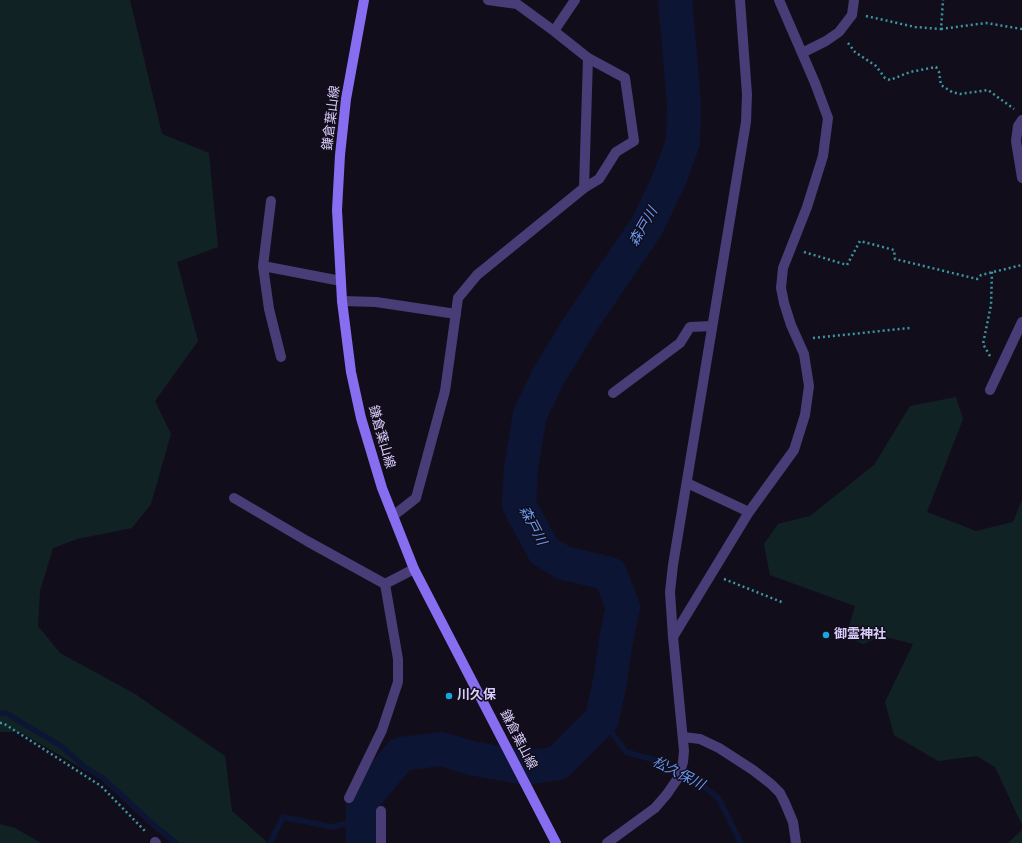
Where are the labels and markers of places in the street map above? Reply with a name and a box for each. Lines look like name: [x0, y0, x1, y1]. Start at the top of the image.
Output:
place label: 御霊神社: [834, 627, 886, 643]
marker: 御霊神社: [821, 630, 831, 640]
place label: 川久保: [457, 688, 496, 704]
marker: 川久保: [444, 691, 454, 701]

